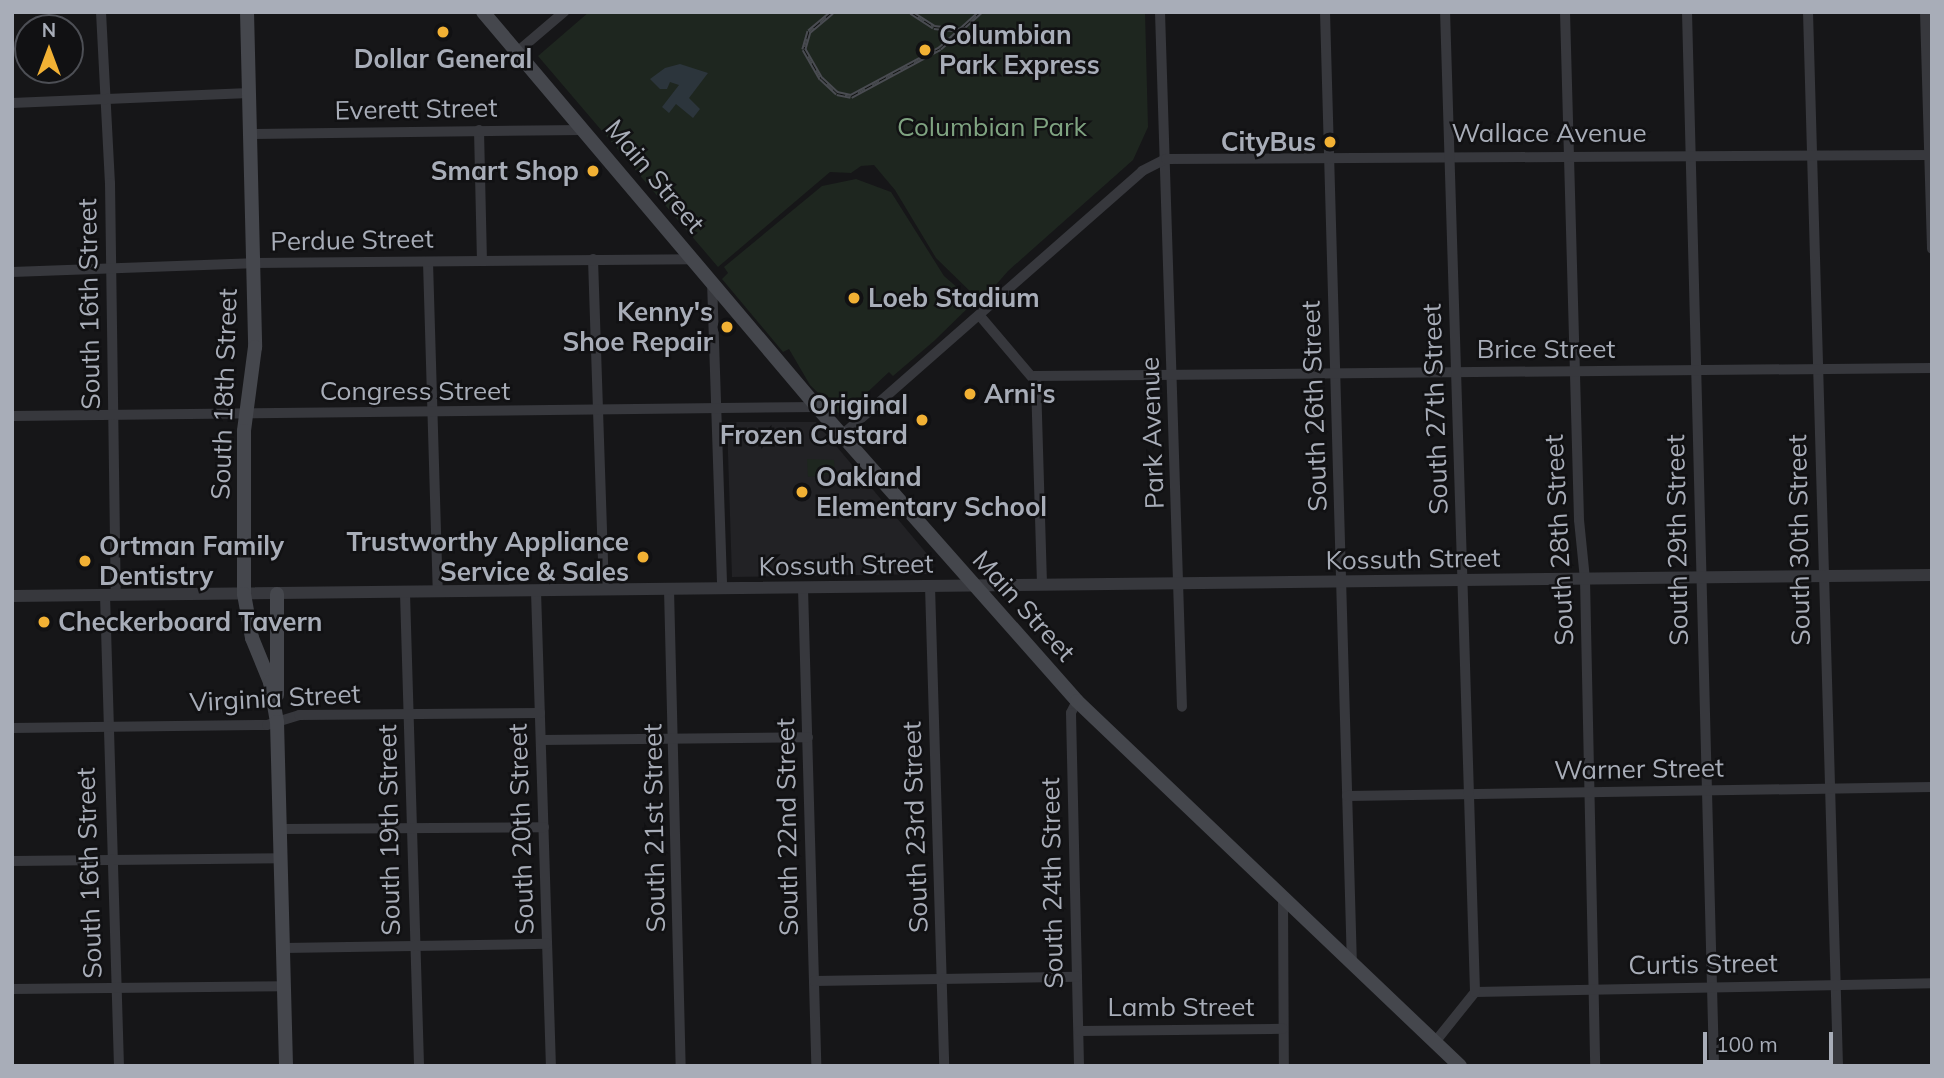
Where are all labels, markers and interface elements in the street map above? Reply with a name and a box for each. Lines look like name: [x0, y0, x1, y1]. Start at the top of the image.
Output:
north arrow: [14, 14, 84, 84]
text: N: [42, 18, 56, 42]
place label: Columbian Park Express: [939, 19, 1100, 80]
marker: Dollar General: [435, 24, 451, 40]
marker: Columbian Park Express: [917, 42, 933, 58]
place label: Dollar General: [354, 43, 532, 75]
street label: Everett Street: [334, 92, 498, 126]
park label: Columbian Park: [897, 111, 1087, 143]
street label: Main Street: [599, 113, 711, 239]
street label: Wallace Avenue: [1451, 117, 1647, 149]
place label: CityBus: [1221, 126, 1316, 158]
marker: CityBus: [1322, 134, 1338, 150]
place label: Smart Shop: [431, 155, 579, 187]
marker: Smart Shop: [585, 163, 601, 179]
street label: South 16th Street: [72, 198, 106, 410]
street label: Perdue Street: [270, 223, 434, 257]
place label: Loeb Stadium: [868, 282, 1040, 314]
street label: South 18th Street: [205, 288, 243, 500]
marker: Loeb Stadium: [846, 290, 862, 306]
place label: Kenny's Shoe Repair: [562, 296, 713, 358]
street label: South 26th Street: [1295, 300, 1333, 512]
street label: South 27th Street: [1416, 303, 1454, 515]
marker: Kenny's Shoe Repair: [719, 319, 735, 335]
street label: Brice Street: [1477, 333, 1615, 365]
street label: Park Avenue: [1134, 356, 1170, 510]
street label: Congress Street: [320, 375, 510, 407]
place label: Arni's: [984, 378, 1056, 410]
marker: Arni's: [962, 386, 978, 402]
place label: Original Frozen Custard: [720, 389, 908, 450]
marker: Original Frozen Custard: [914, 412, 930, 428]
street label: South 28th Street: [1538, 434, 1580, 646]
street label: South 29th Street: [1660, 434, 1694, 646]
street label: South 30th Street: [1782, 434, 1816, 646]
place label: Oakland Elementary School: [816, 461, 1047, 522]
marker: Oakland Elementary School: [794, 484, 810, 500]
place label: Trustworthy Appliance Service & Sales: [346, 526, 629, 588]
place label: Ortman Family Dentistry: [99, 530, 284, 592]
street label: Kossuth Street: [1325, 542, 1501, 576]
street label: Main Street: [966, 544, 1082, 668]
street label: Kossuth Street: [758, 548, 934, 582]
marker: Trustworthy Appliance Service & Sales: [635, 549, 651, 565]
marker: Ortman Family Dentistry: [77, 553, 93, 569]
place label: Checkerboard Tavern: [58, 606, 322, 638]
marker: Checkerboard Tavern: [36, 614, 52, 630]
street label: Virginia Street: [189, 678, 361, 718]
street label: South 22nd Street: [770, 718, 804, 936]
street label: South 23rd Street: [896, 721, 934, 933]
street label: South 20th Street: [502, 723, 540, 935]
street label: South 21st Street: [637, 723, 671, 933]
street label: South 19th Street: [372, 724, 406, 936]
street label: Warner Street: [1554, 752, 1724, 786]
street label: South 16th Street: [70, 767, 108, 979]
street label: South 24th Street: [1035, 777, 1069, 989]
street label: Curtis Street: [1628, 947, 1778, 981]
street label: Lamb Street: [1108, 991, 1254, 1023]
scale bar: [1706, 1018, 1836, 1062]
text: 100 m: [1716, 1031, 1778, 1057]

